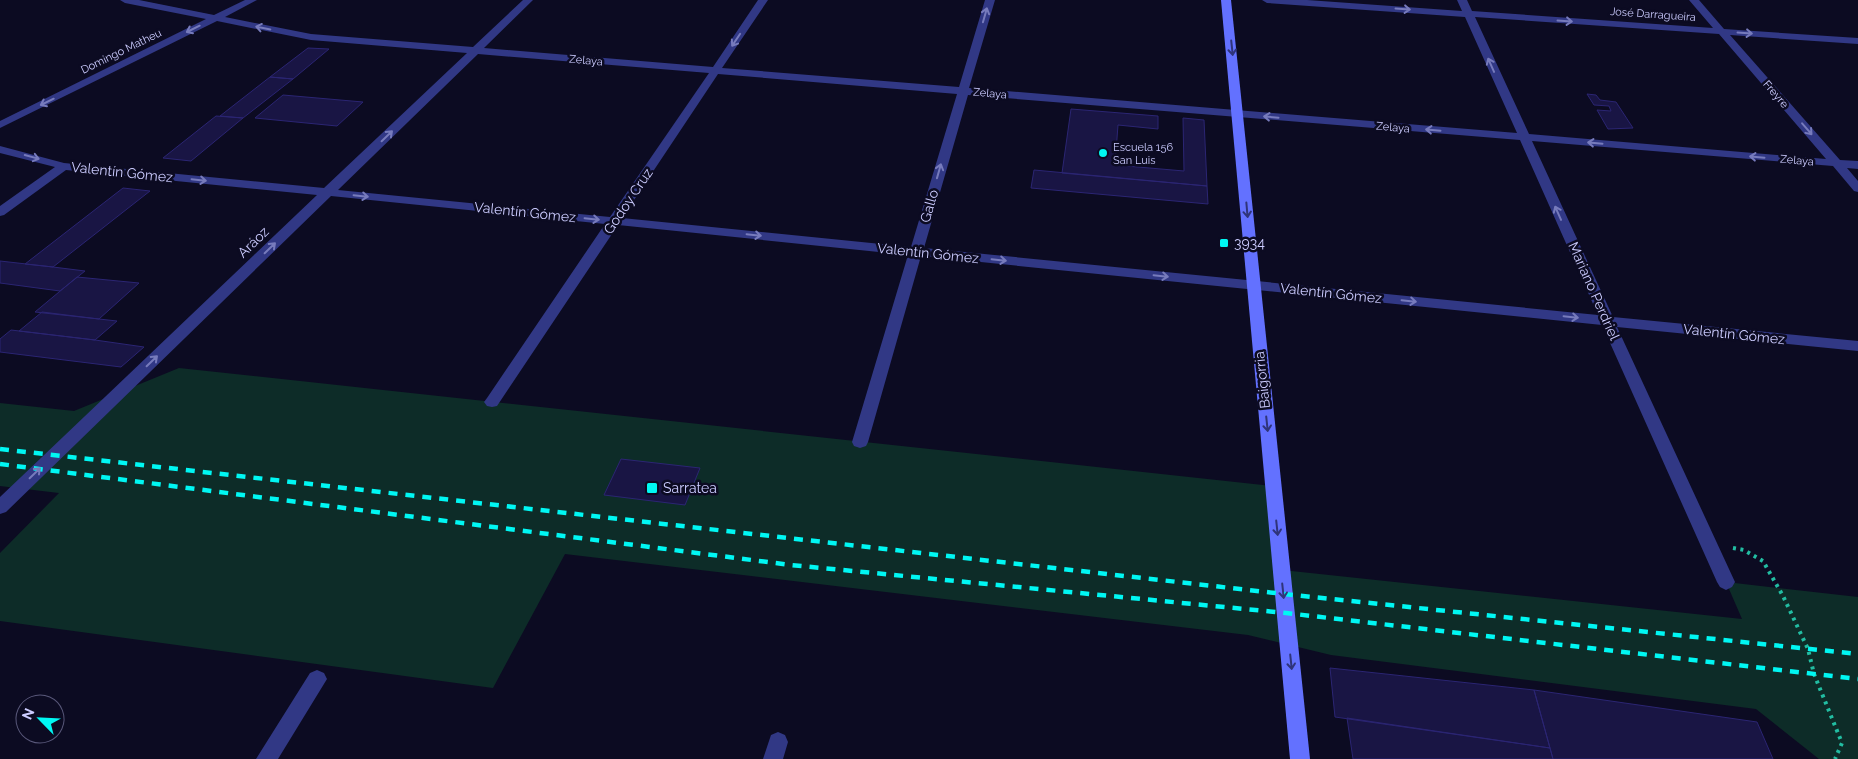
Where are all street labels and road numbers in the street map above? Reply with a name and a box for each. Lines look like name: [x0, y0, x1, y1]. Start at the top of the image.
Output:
street label: José Darragueira: [1610, 5, 1696, 24]
street label: Domingo Matheu: [79, 26, 164, 77]
street label: Zelaya: [569, 53, 603, 68]
street label: Freyre: [1760, 78, 1791, 111]
street label: Zelaya: [973, 86, 1007, 101]
street label: Zelaya: [1376, 120, 1410, 135]
street label: Zelaya: [1780, 153, 1814, 168]
street label: Valentín Gómez: [70, 159, 174, 185]
street label: Godoy Cruz: [600, 165, 656, 237]
street label: Gallo: [917, 188, 941, 224]
street label: Valentín Gómez: [473, 199, 577, 225]
street label: Aráoz: [234, 223, 272, 261]
street label: Mariano Perdriel: [1565, 239, 1623, 343]
street label: Valentín Gómez: [876, 240, 980, 266]
street label: Valentín Gómez: [1279, 280, 1383, 306]
street label: Valentín Gómez: [1682, 321, 1786, 347]
street label: Baigorria: [1251, 351, 1273, 409]

